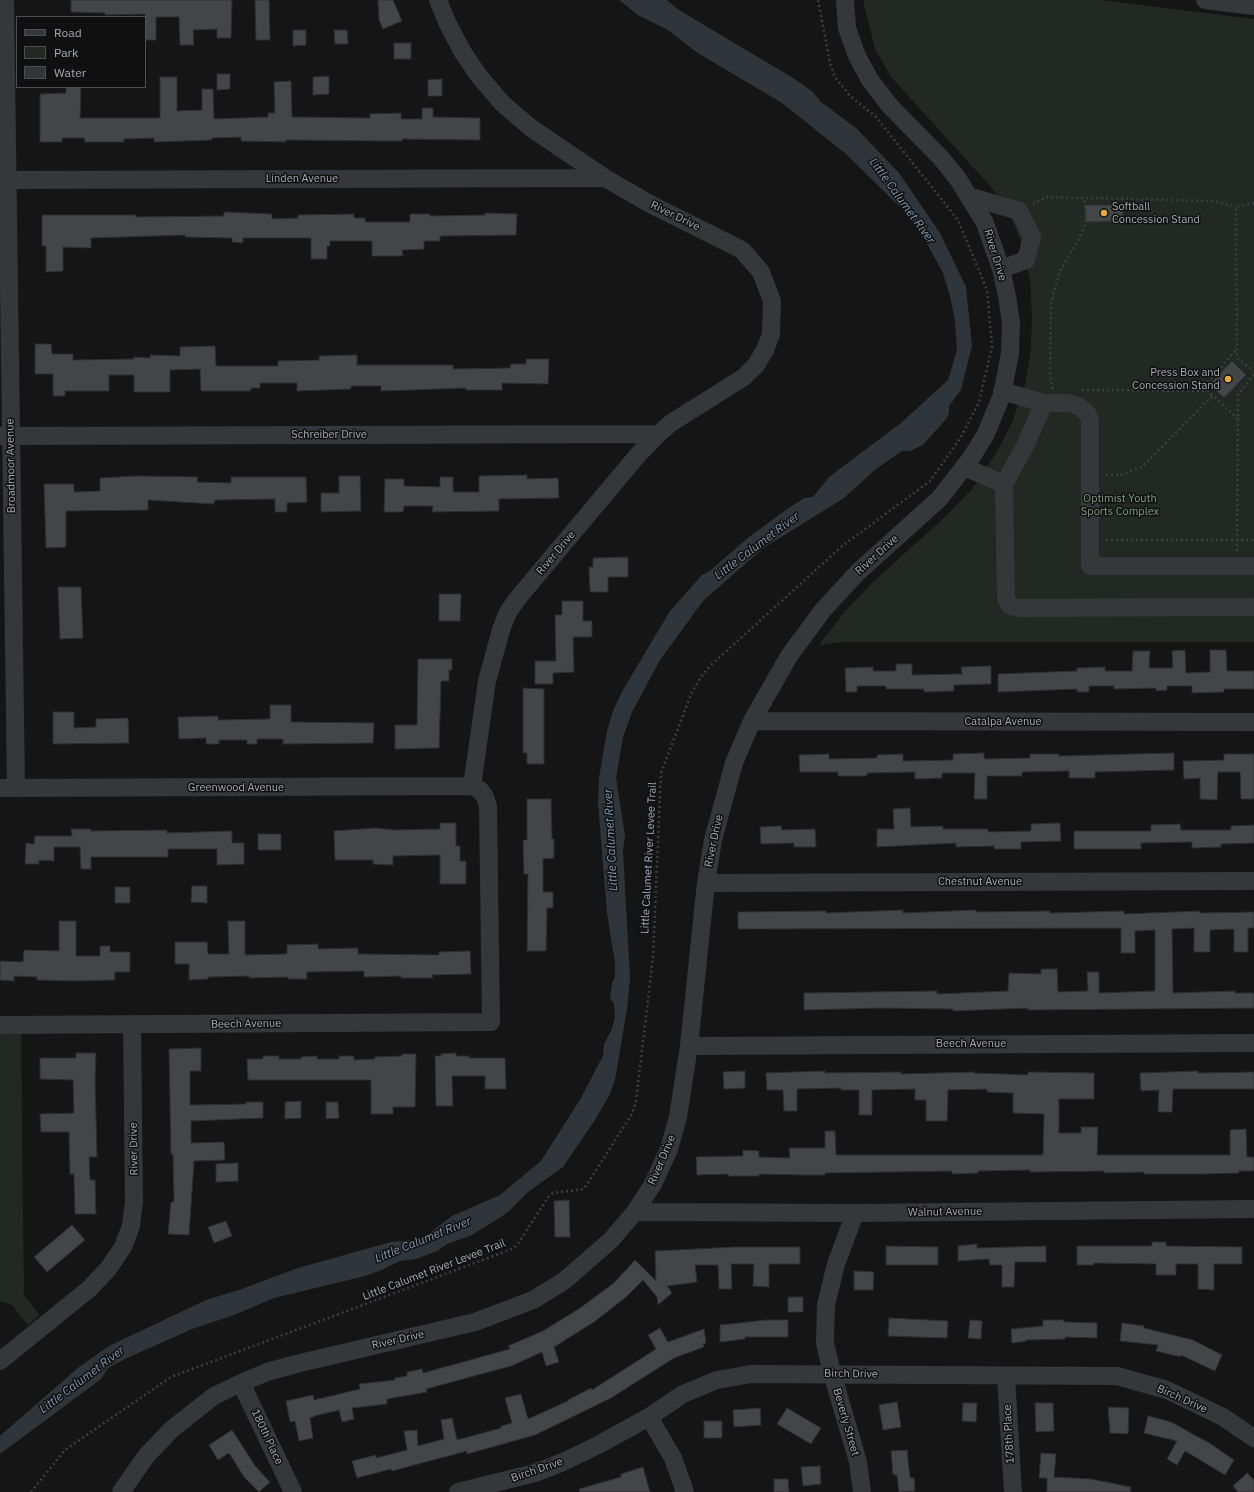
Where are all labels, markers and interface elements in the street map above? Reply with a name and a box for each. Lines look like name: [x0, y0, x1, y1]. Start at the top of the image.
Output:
legend: [16, 16, 146, 88]
text: Road: [54, 25, 82, 40]
text: Park: [54, 45, 78, 60]
text: Water: [54, 65, 86, 80]
water label: Little Calumet River: [866, 155, 938, 247]
street label: Linden Avenue: [266, 172, 338, 186]
street label: River Drive: [648, 198, 702, 234]
place label: Softball Concession Stand: [1112, 200, 1200, 226]
marker: Softball Concession Stand: [1099, 208, 1109, 218]
street label: River Drive: [981, 228, 1009, 282]
place label: Press Box and Concession Stand: [1132, 366, 1220, 392]
marker: Press Box and Concession Stand: [1223, 374, 1233, 384]
street label: Broadmoor Avenue: [4, 418, 18, 514]
street label: Schreiber Drive: [291, 428, 367, 442]
park label: Optimist Youth Sports Complex: [1081, 492, 1159, 518]
water label: Little Calumet River: [712, 509, 802, 583]
street label: River Drive: [534, 528, 578, 578]
street label: River Drive: [853, 532, 901, 578]
street label: Catalpa Avenue: [964, 715, 1042, 729]
street label: Greenwood Avenue: [188, 781, 284, 795]
street label: Little Calumet River Levee Trail: [638, 782, 660, 934]
water label: Little Calumet River: [601, 788, 621, 892]
street label: River Drive: [702, 814, 726, 868]
street label: Chestnut Avenue: [938, 875, 1022, 889]
street label: Beech Avenue: [211, 1017, 281, 1031]
street label: Beech Avenue: [936, 1037, 1006, 1051]
street label: River Drive: [127, 1122, 141, 1176]
street label: River Drive: [646, 1133, 678, 1187]
street label: Walnut Avenue: [908, 1205, 982, 1219]
water label: Little Calumet River: [373, 1214, 473, 1266]
street label: Little Calumet River Levee Trail: [361, 1237, 507, 1303]
street label: River Drive: [371, 1328, 425, 1352]
water label: Little Calumet River: [37, 1343, 127, 1417]
street label: Birch Drive: [824, 1367, 878, 1381]
street label: Birch Drive: [1155, 1382, 1209, 1416]
street label: Beverly Street: [830, 1387, 862, 1457]
street label: 178th Place: [1001, 1404, 1017, 1464]
street label: 180th Place: [248, 1407, 286, 1467]
street label: Birch Drive: [509, 1455, 565, 1485]

